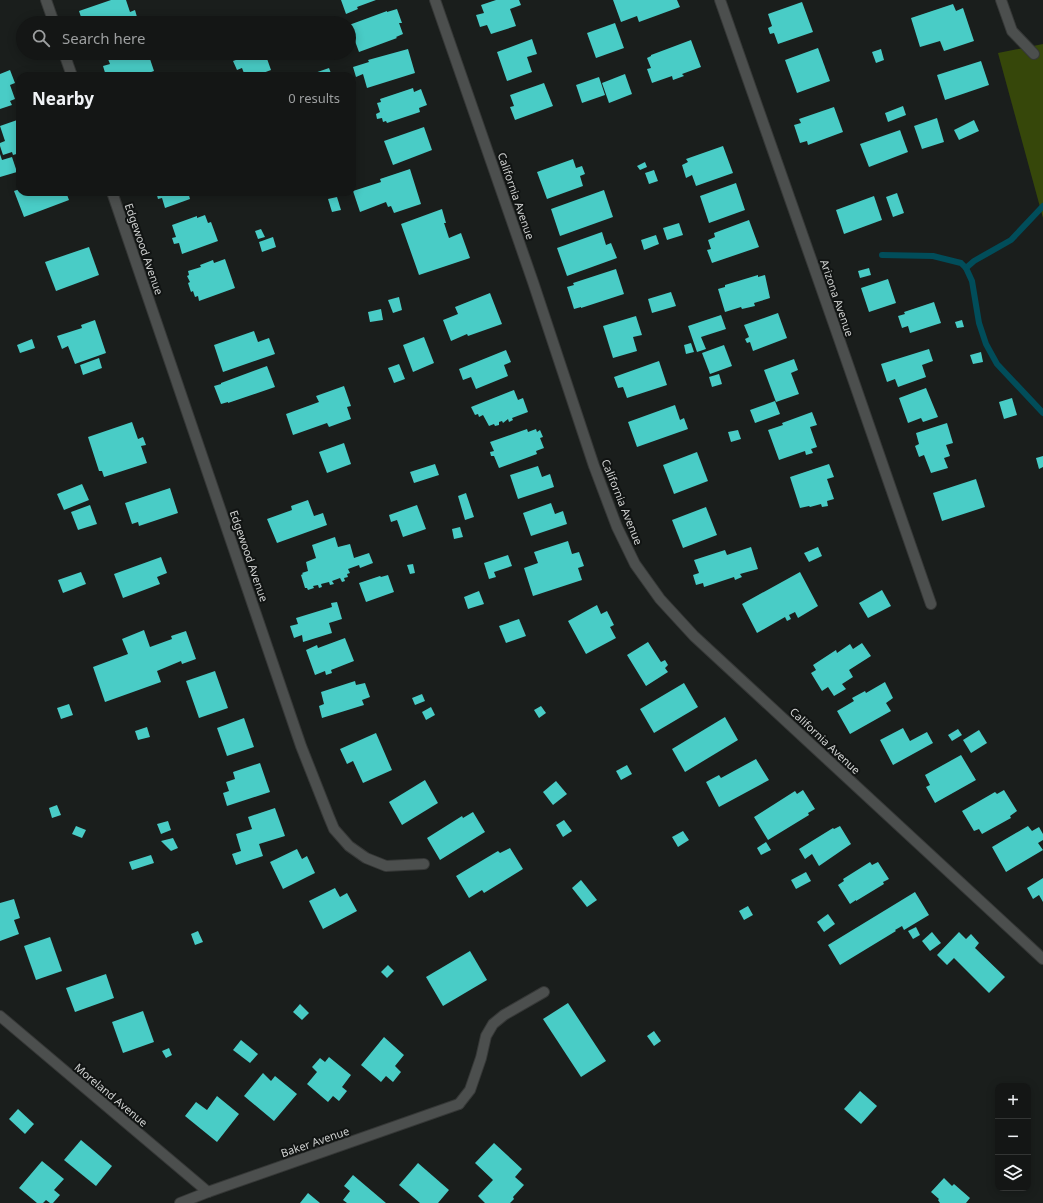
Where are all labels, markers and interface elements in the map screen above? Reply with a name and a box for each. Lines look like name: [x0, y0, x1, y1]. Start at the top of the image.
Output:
search box: [16, 16, 356, 60]
icon: search: [30, 27, 52, 49]
text: Search here: [62, 28, 145, 48]
text: Nearby: [32, 87, 94, 110]
text: 0 results: [288, 89, 340, 107]
street label: California Avenue: [495, 150, 538, 241]
street label: Edgewood Avenue: [122, 201, 167, 297]
street label: Arizona Avenue: [817, 257, 858, 338]
street label: California Avenue: [598, 457, 646, 547]
street label: Edgewood Avenue: [227, 508, 272, 604]
street label: California Avenue: [787, 704, 864, 777]
street label: Moreland Avenue: [72, 1060, 151, 1130]
map controls: [995, 1083, 1031, 1191]
button: +: [995, 1083, 1031, 1119]
button: −: [995, 1119, 1031, 1155]
street label: Baker Avenue: [279, 1123, 351, 1160]
button: layers: [995, 1155, 1031, 1191]

